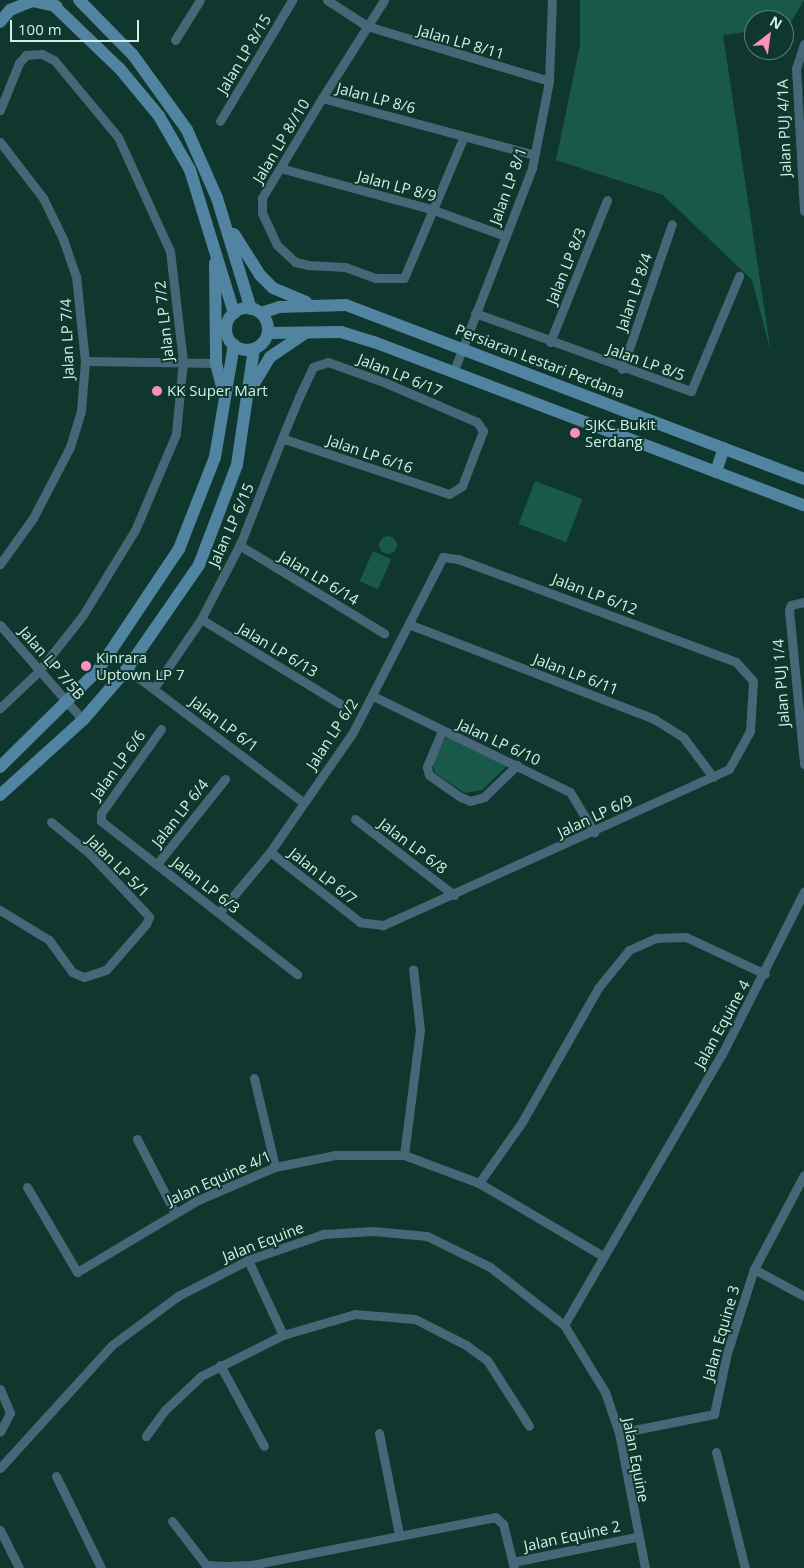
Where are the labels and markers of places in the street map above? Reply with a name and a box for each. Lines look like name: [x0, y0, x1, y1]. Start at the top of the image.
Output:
place label: KK Super Mart: [167, 382, 268, 400]
marker: KK Super Mart: [151, 385, 163, 397]
place label: SJKC Bukit Serdang: [585, 415, 656, 450]
marker: SJKC Bukit Serdang: [569, 427, 581, 439]
place label: Kinrara Uptown LP 7: [96, 648, 185, 683]
marker: Kinrara Uptown LP 7: [80, 660, 92, 672]

